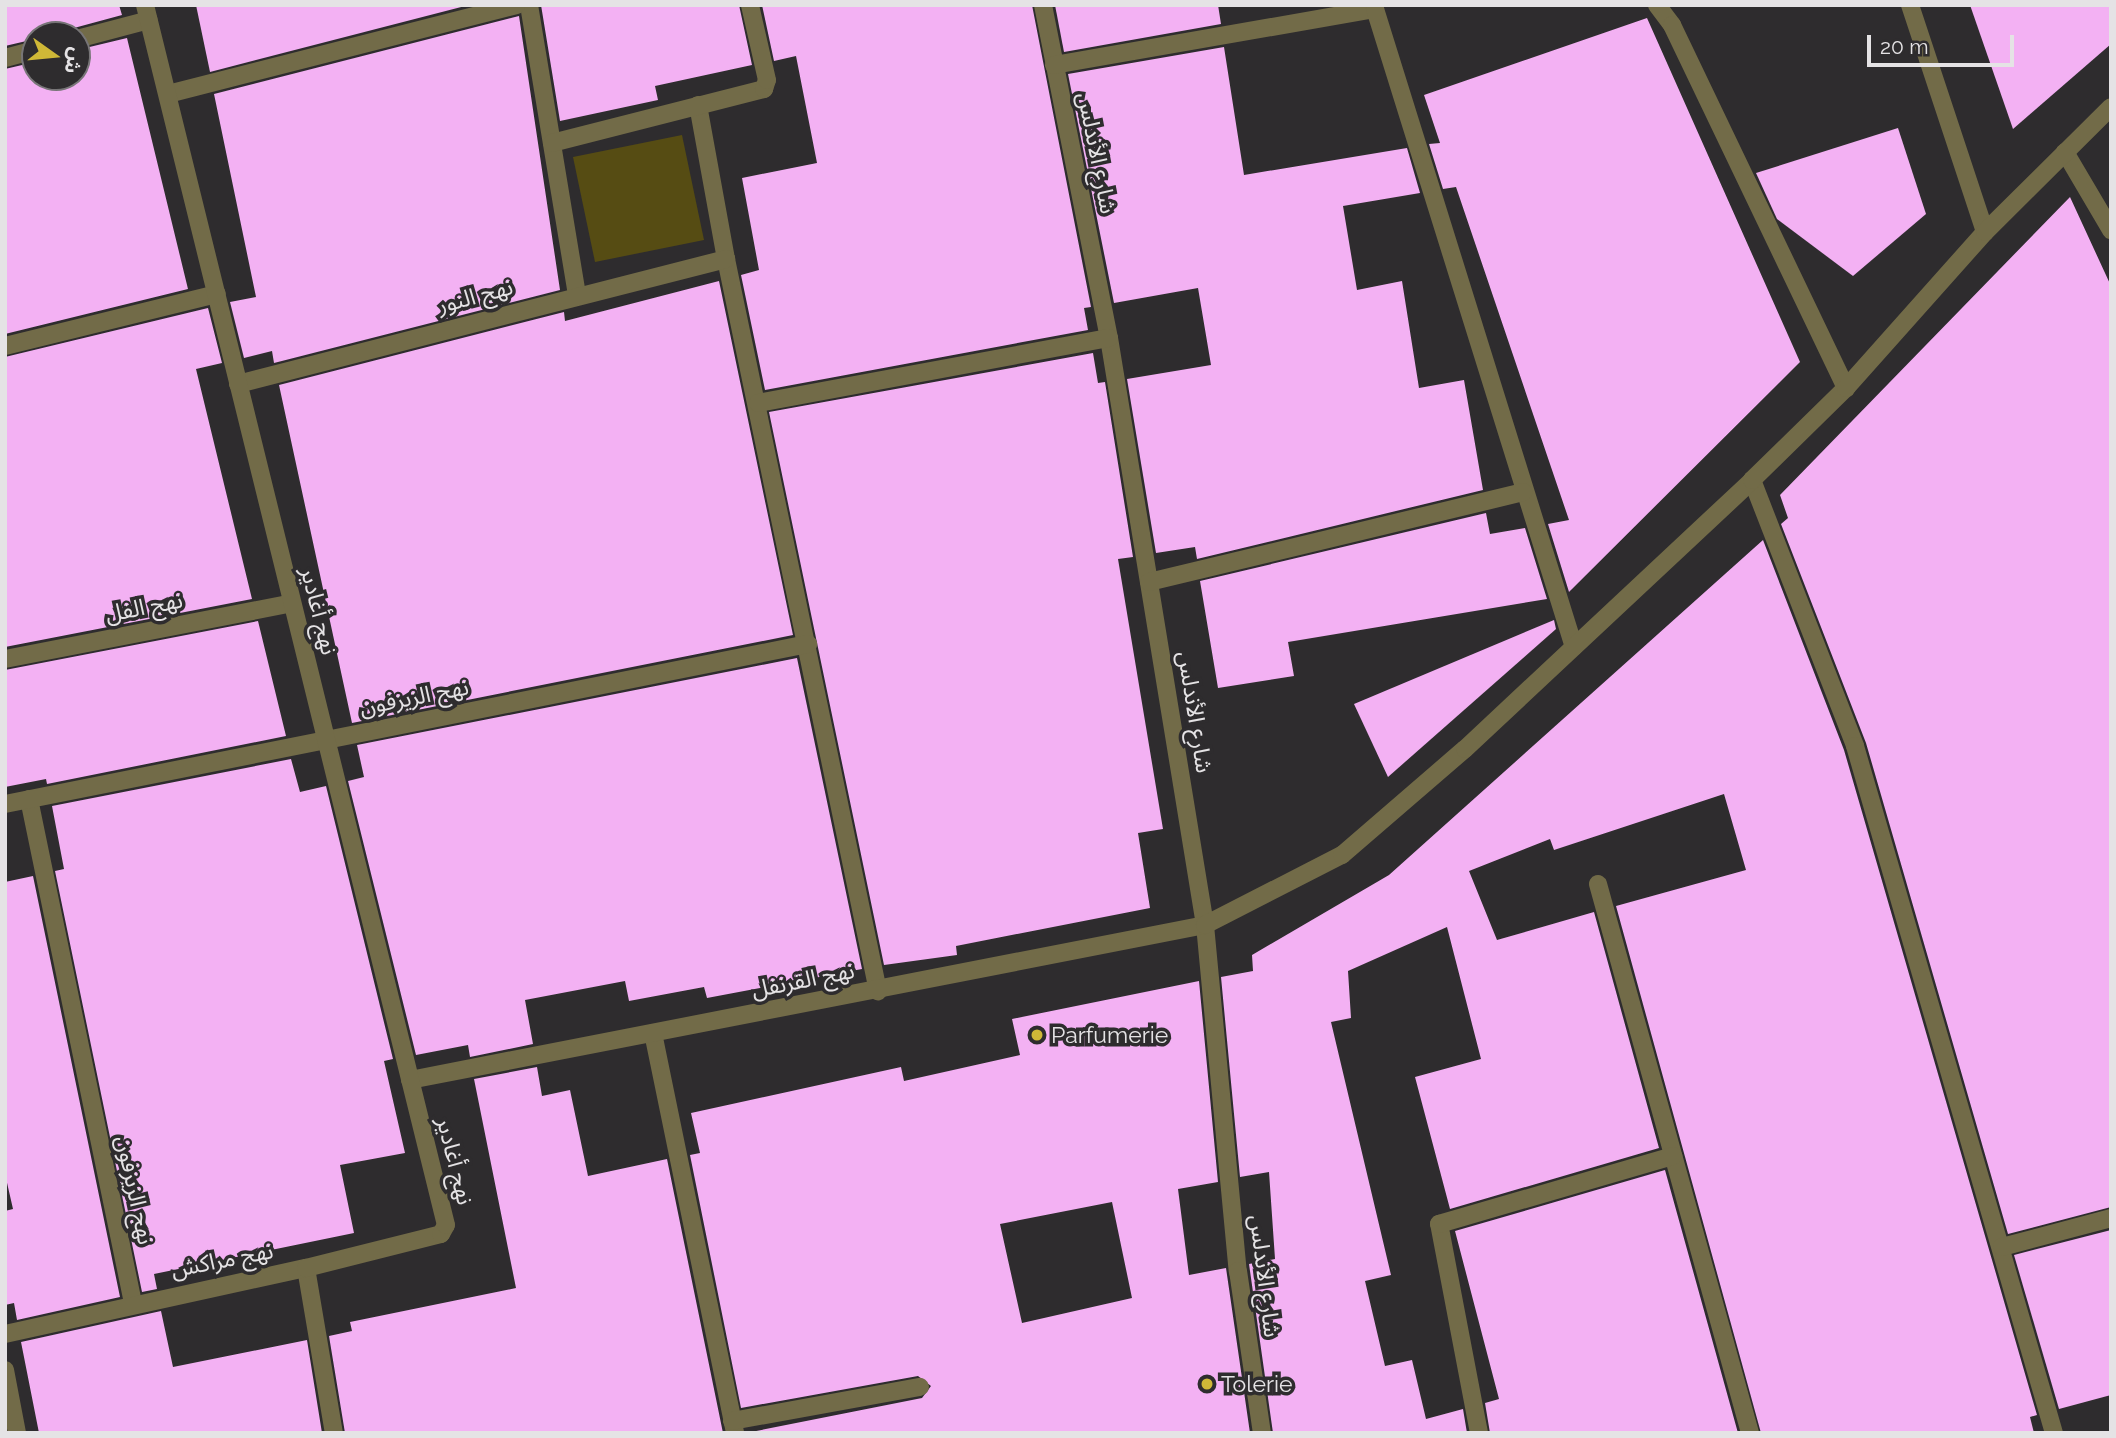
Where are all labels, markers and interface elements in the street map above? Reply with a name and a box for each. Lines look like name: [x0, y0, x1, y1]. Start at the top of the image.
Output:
north arrow: [21, 21, 91, 91]
scale bar: [1871, 21, 2018, 65]
text: 20 m: [1880, 34, 1928, 59]
text: ش: [60, 45, 88, 76]
street label: شارع الأندلس: [1072, 90, 1122, 216]
street label: نهج النور: [434, 273, 516, 319]
street label: نهج أغادير: [295, 564, 343, 658]
street label: نهج الفل: [103, 586, 185, 628]
street label: شارع الأندلس: [1172, 649, 1218, 775]
street label: نهج الزيزفون: [357, 673, 471, 721]
street label: نهج القرنفل: [749, 957, 857, 1003]
place label: Parfumerie: [1051, 1021, 1168, 1049]
marker: Parfumerie: [1029, 1027, 1045, 1043]
street label: نهج أغادير: [431, 1114, 479, 1208]
street label: نهج الزيزفون: [110, 1133, 160, 1247]
street label: شارع الأندلس: [1244, 1213, 1286, 1339]
street label: نهج مراكش: [169, 1237, 275, 1283]
place label: Tolerie: [1221, 1370, 1292, 1398]
marker: Tolerie: [1199, 1376, 1215, 1392]

